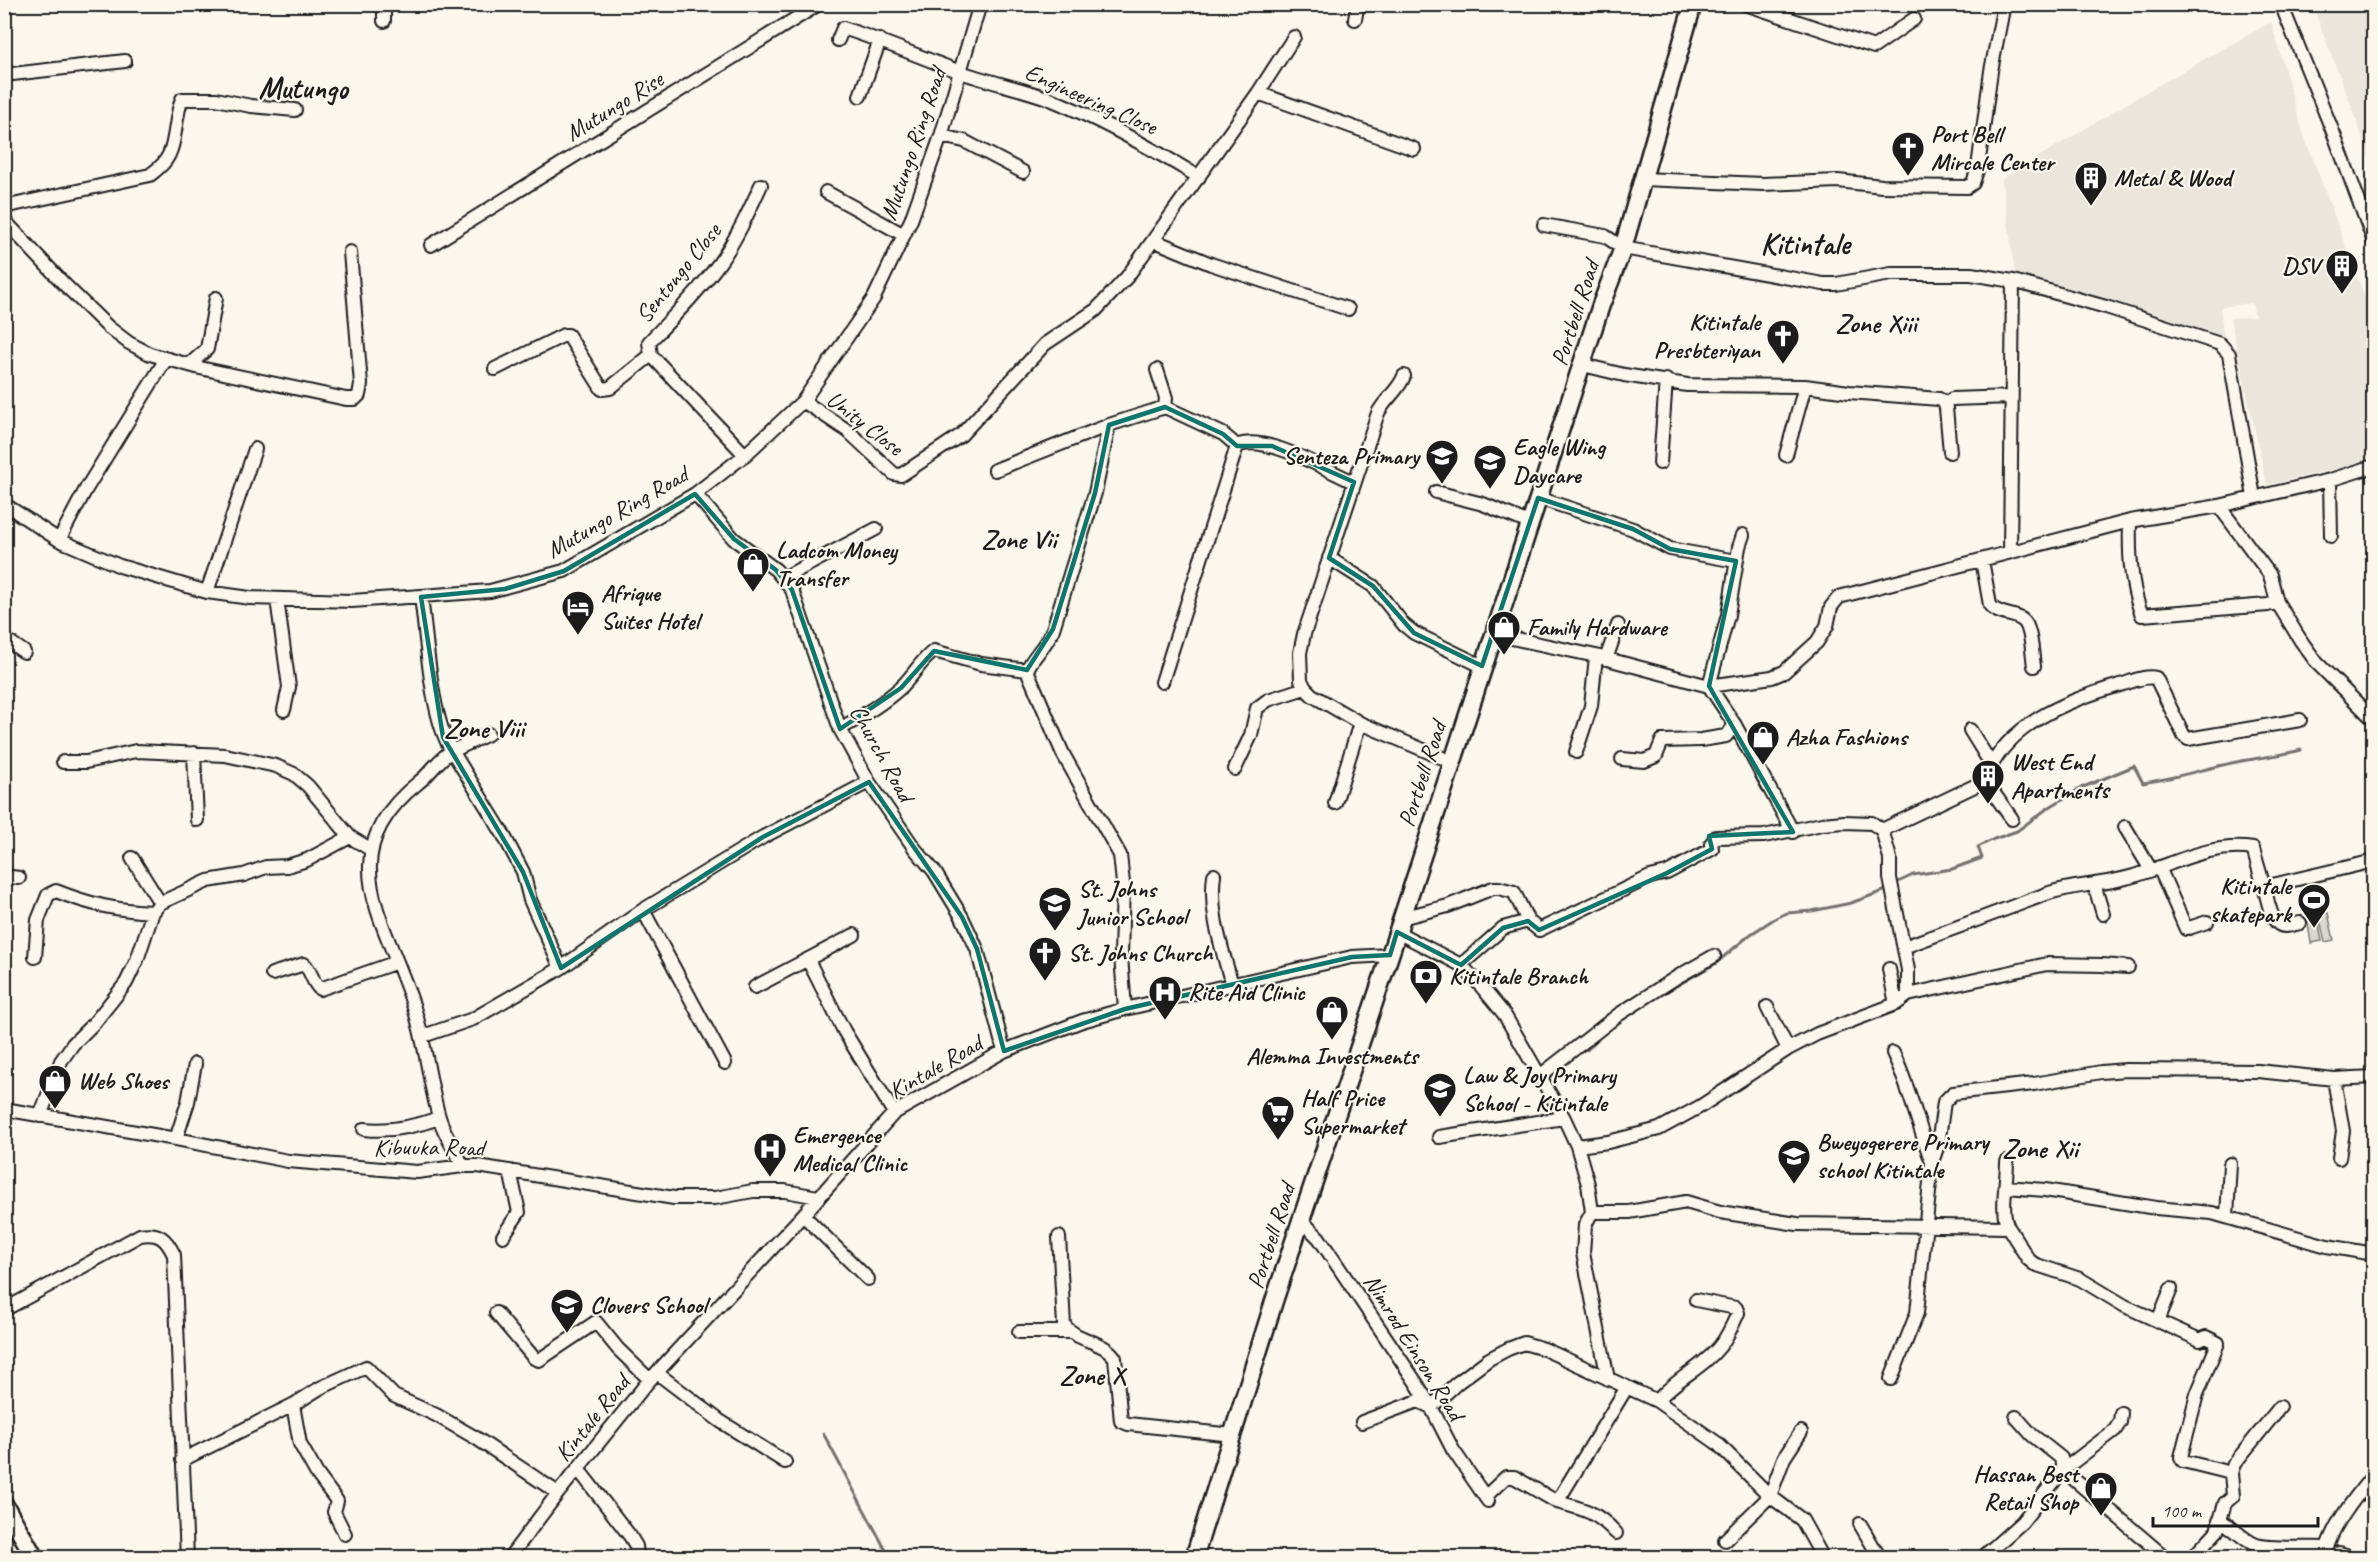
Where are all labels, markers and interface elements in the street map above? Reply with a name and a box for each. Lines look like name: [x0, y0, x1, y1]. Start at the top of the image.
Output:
street label: Engineering Close: [1020, 57, 1164, 142]
street label: Mutungo Ring Road: [873, 61, 954, 224]
street label: Mutungo Rise: [560, 63, 670, 148]
district label: Mutungo: [258, 69, 350, 107]
place label: Port Bell Mircale Center: [1931, 119, 2056, 177]
church icon: Port Bell Mircale Center: [1890, 130, 1926, 177]
building icon: Metal & Wood: [2073, 160, 2109, 207]
place label: Metal & Wood: [2114, 163, 2235, 193]
street label: Sentongo Close: [629, 215, 729, 329]
district label: Kitintale: [1761, 225, 1852, 263]
building icon: DSV: [2324, 248, 2360, 295]
place label: DSV: [2282, 251, 2324, 281]
street label: Portbell Road: [1544, 253, 1607, 369]
district label: Zone Xiii: [1835, 306, 1920, 340]
place label: Kitintale Presbteriyan: [1654, 307, 1762, 365]
church icon: Kitintale Presbteriyan: [1765, 318, 1801, 365]
street label: Unity Close: [821, 384, 911, 463]
place label: Eagle Wing Daycare: [1513, 432, 1607, 490]
school or university icon: Senteza Primary: [1424, 438, 1460, 485]
place label: Senteza Primary: [1283, 441, 1422, 471]
school or university icon: Eagle Wing Daycare: [1472, 443, 1508, 490]
street label: Mutungo Ring Road: [541, 458, 696, 565]
district label: Zone Vii: [982, 522, 1060, 556]
place label: Ladcom Money Transfer: [776, 535, 899, 593]
shop icon: Ladcom Money Transfer: [735, 546, 771, 593]
place label: Afrique Suites Hotel: [601, 578, 704, 636]
hotel icon: Afrique Suites Hotel: [560, 589, 596, 636]
shop icon: Family Hardware: [1486, 609, 1522, 656]
place label: Family Hardware: [1527, 612, 1669, 642]
street label: Church Road: [843, 699, 923, 810]
district label: Zone Viii: [444, 711, 528, 745]
street label: Portbell Road: [1391, 714, 1454, 830]
shop icon: Azha Fashions: [1745, 719, 1781, 766]
place label: Azha Fashions: [1786, 722, 1909, 752]
place label: West End Apartments: [2011, 747, 2111, 805]
building icon: West End Apartments: [1970, 758, 2006, 805]
place label: Kitintale skatepark: [2210, 871, 2293, 929]
place label: St. Johns Junior School: [1076, 874, 1192, 932]
sports icon: Kitintale skatepark: [2296, 882, 2332, 929]
school or university icon: St. Johns Junior School: [1037, 885, 1073, 932]
church icon: St. Johns Church: [1027, 935, 1063, 982]
place label: St. Johns Church: [1068, 938, 1214, 968]
bank icon: Kitintale Branch: [1408, 958, 1444, 1005]
place label: Kitintale Branch: [1449, 961, 1589, 991]
hospital icon: Rite Aid Clinic: [1147, 974, 1183, 1021]
place label: Rite Aid Clinic: [1188, 977, 1306, 1007]
shop icon: Alemma Investments: [1314, 994, 1350, 1041]
street label: Kintale Road: [883, 1027, 990, 1106]
place label: Alemma Investments: [1246, 1041, 1420, 1071]
place label: Law & Joy Primary School - Kitintale: [1463, 1060, 1618, 1118]
shop icon: Web Shoes: [37, 1063, 73, 1110]
place label: Web Shoes: [78, 1066, 171, 1096]
school or university icon: Law & Joy Primary School - Kitintale: [1422, 1071, 1458, 1118]
place label: Half Price Supermarket: [1301, 1083, 1408, 1141]
supermarket icon: Half Price Supermarket: [1260, 1094, 1296, 1141]
place label: Emergence Medical Clinic: [793, 1120, 908, 1178]
place label: Bweyogerere Primary school Kitintale: [1817, 1127, 1991, 1185]
hospital icon: Emergence Medical Clinic: [752, 1131, 788, 1178]
district label: Zone Xii: [2002, 1131, 2082, 1165]
street label: Kibuuka Road: [374, 1132, 488, 1162]
school or university icon: Bweyogerere Primary school Kitintale: [1776, 1138, 1812, 1185]
street label: Portbell Road: [1240, 1176, 1303, 1292]
street label: Nimrod Einson Road: [1357, 1268, 1473, 1429]
school or university icon: Clovers School: [549, 1287, 585, 1334]
place label: Clovers School: [590, 1290, 711, 1320]
district label: Zone X: [1059, 1358, 1127, 1392]
street label: Kintale Road: [548, 1366, 638, 1467]
place label: Hassan Best Retail Shop: [1973, 1459, 2081, 1517]
shop icon: Hassan Best Retail Shop: [2083, 1470, 2119, 1517]
scale bar: [2153, 1490, 2318, 1528]
text: 100 m: [2162, 1500, 2203, 1522]

